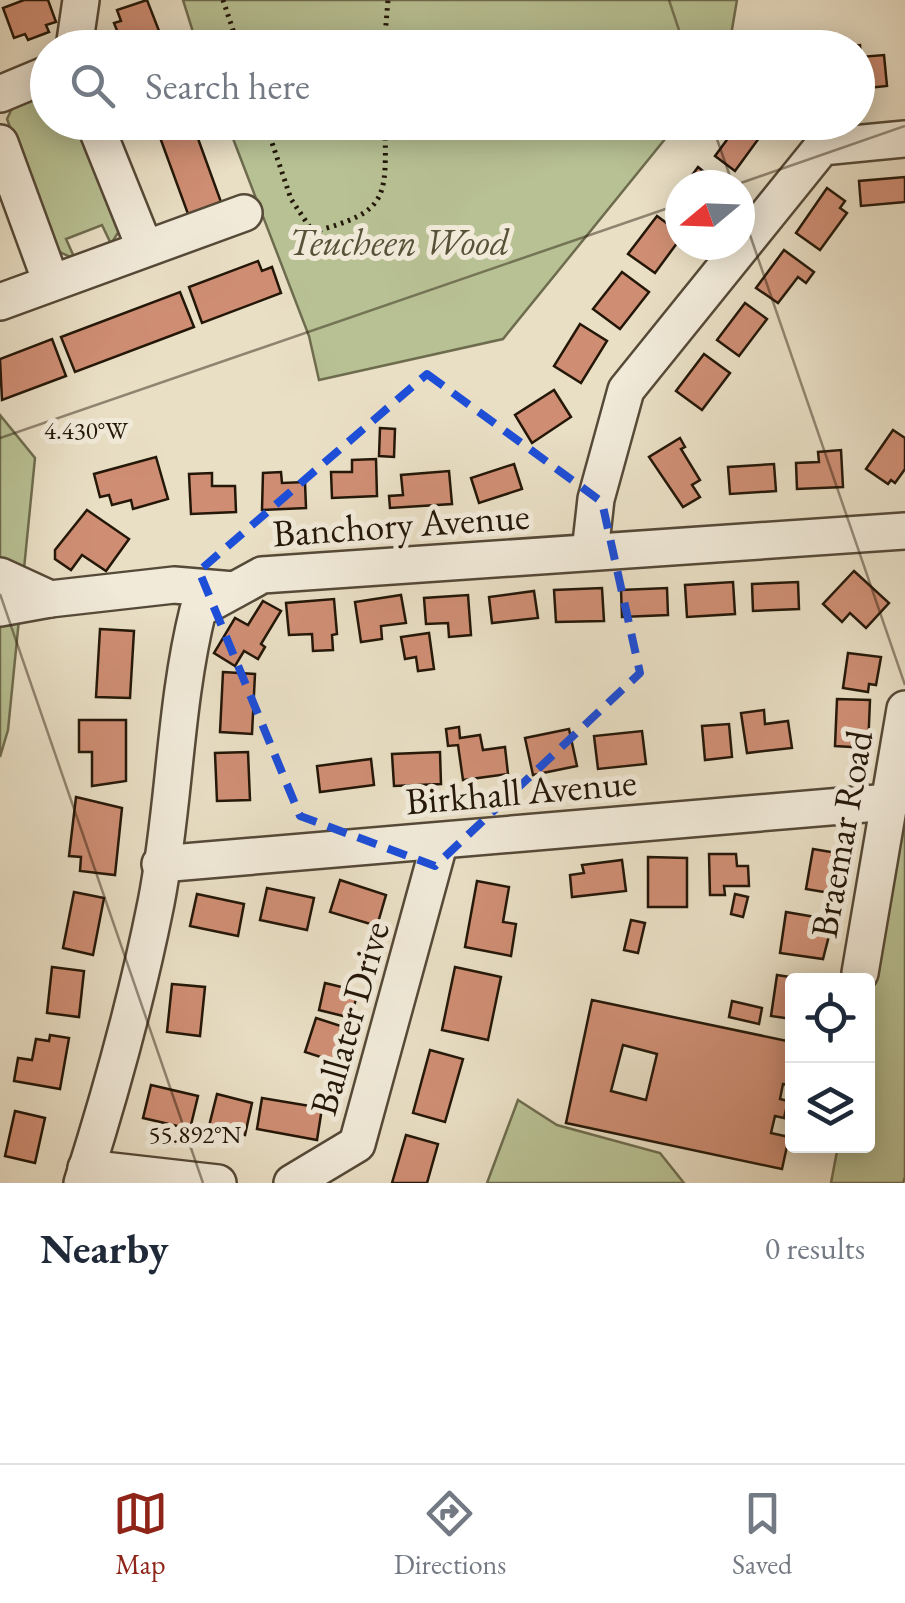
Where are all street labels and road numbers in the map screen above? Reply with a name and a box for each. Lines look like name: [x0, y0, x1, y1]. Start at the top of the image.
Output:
street label: Banchory Avenue: [271, 491, 531, 557]
street label: Braemar Road: [799, 726, 883, 941]
street label: Birkhall Avenue: [403, 756, 639, 826]
street label: Ballater Drive: [298, 916, 400, 1120]

